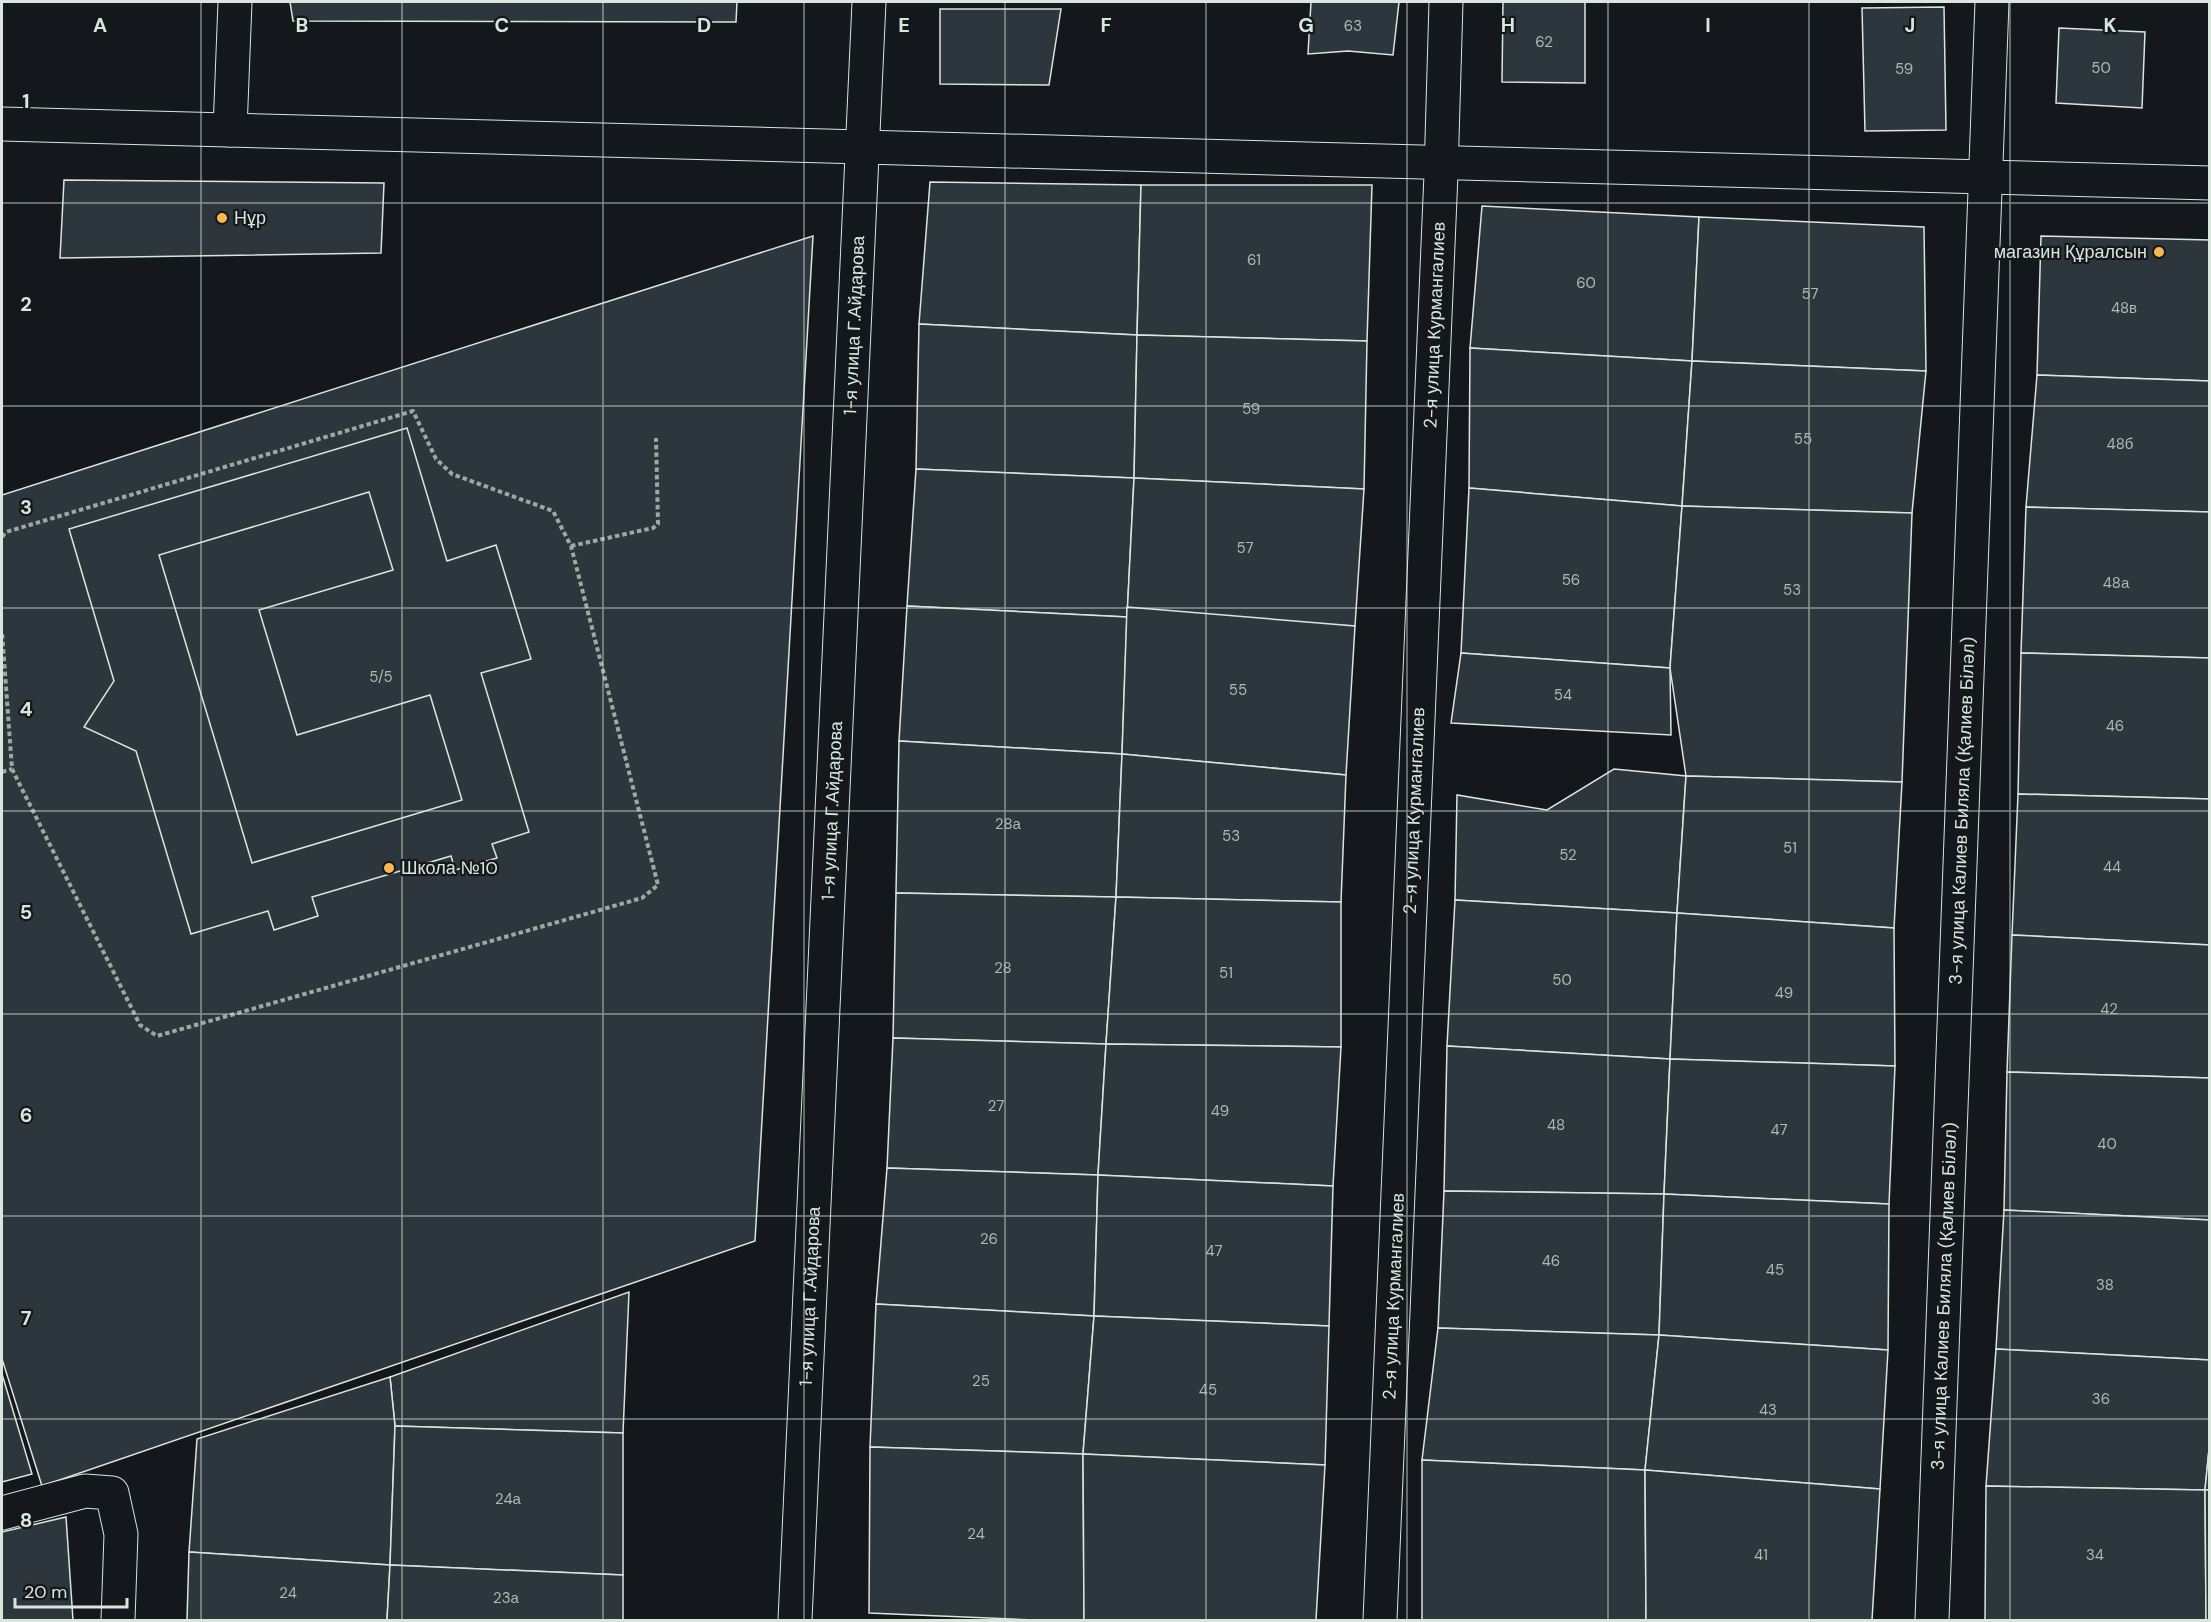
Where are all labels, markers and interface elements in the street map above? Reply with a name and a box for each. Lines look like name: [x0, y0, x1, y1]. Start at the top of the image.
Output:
text: A: [93, 12, 107, 38]
text: B: [296, 12, 308, 38]
text: C: [495, 12, 509, 38]
text: D: [697, 12, 711, 38]
text: E: [898, 12, 910, 38]
text: F: [1100, 12, 1112, 38]
text: G: [1298, 12, 1314, 38]
text: H: [1501, 12, 1515, 38]
text: I: [1705, 12, 1711, 38]
text: J: [1905, 12, 1915, 38]
text: K: [2103, 12, 2117, 38]
house number: 63: [1344, 16, 1362, 36]
house number: 62: [1535, 32, 1553, 52]
house number: 50: [2091, 58, 2111, 78]
house number: 59: [1895, 59, 1913, 79]
text: 1: [22, 88, 30, 114]
place label: Нұр: [234, 206, 266, 230]
marker: Нұр: [215, 211, 229, 225]
street label: 2-я улица Курмангалиев: [1418, 221, 1451, 429]
street label: 1-я улица Г.Айдарова: [838, 234, 870, 416]
place label: магазин Құралсын: [1994, 240, 2147, 264]
marker: магазин Құралсын: [2152, 245, 2166, 259]
house number: 61: [1247, 250, 1261, 270]
house number: 60: [1576, 273, 1596, 293]
house number: 57: [1802, 284, 1818, 304]
text: 2: [20, 291, 32, 317]
house number: 48в: [2111, 298, 2137, 318]
house number: 59: [1242, 399, 1260, 419]
house number: 55: [1794, 429, 1812, 449]
house number: 48б: [2107, 434, 2133, 454]
text: 3: [20, 494, 32, 520]
house number: 57: [1237, 538, 1253, 558]
house number: 56: [1562, 570, 1580, 590]
house number: 48а: [2103, 573, 2130, 593]
house number: 53: [1783, 580, 1801, 600]
street label: 3-я улица Калиев Биляла (Қалиев Біләл): [1944, 636, 1980, 985]
house number: 5/5: [369, 667, 393, 687]
house number: 55: [1229, 680, 1247, 700]
house number: 54: [1554, 685, 1572, 705]
text: 4: [20, 696, 33, 722]
street label: 2-я улица Курмангалиев: [1398, 707, 1430, 915]
house number: 46: [2106, 716, 2124, 736]
street label: 1-я улица Г.Айдарова: [816, 720, 848, 901]
house number: 28а: [995, 814, 1022, 834]
house number: 53: [1222, 826, 1240, 846]
house number: 51: [1783, 838, 1797, 858]
house number: 52: [1559, 845, 1577, 865]
place label: Школа №10: [401, 856, 498, 880]
house number: 44: [2103, 857, 2121, 877]
marker: Школа №10: [382, 861, 396, 875]
text: 5: [20, 899, 32, 925]
house number: 28: [994, 958, 1012, 978]
house number: 51: [1219, 963, 1233, 983]
house number: 50: [1552, 970, 1572, 990]
house number: 49: [1775, 983, 1793, 1003]
house number: 42: [2100, 999, 2118, 1019]
house number: 27: [988, 1096, 1004, 1116]
house number: 49: [1211, 1101, 1229, 1121]
text: 6: [20, 1102, 32, 1128]
house number: 48: [1547, 1115, 1565, 1135]
house number: 47: [1770, 1120, 1788, 1140]
street label: 3-я улица Калиев Биляла (Қалиев Біләл): [1926, 1122, 1962, 1471]
house number: 40: [2097, 1134, 2117, 1154]
street label: 2-я улица Курмангалиев: [1377, 1192, 1410, 1400]
street label: 1-я улица Г.Айдарова: [794, 1205, 826, 1387]
house number: 26: [980, 1229, 998, 1249]
house number: 47: [1205, 1241, 1223, 1261]
house number: 46: [1542, 1251, 1560, 1271]
house number: 45: [1766, 1260, 1784, 1280]
house number: 38: [2096, 1275, 2114, 1295]
text: 7: [21, 1305, 32, 1331]
house number: 25: [972, 1371, 990, 1391]
house number: 45: [1199, 1380, 1217, 1400]
house number: 36: [2092, 1389, 2110, 1409]
house number: 43: [1759, 1400, 1777, 1420]
house number: 24а: [495, 1489, 522, 1509]
text: 8: [20, 1507, 32, 1533]
house number: 24: [967, 1524, 985, 1544]
house number: 41: [1754, 1545, 1768, 1565]
house number: 34: [2086, 1545, 2104, 1565]
scale bar: [15, 1571, 128, 1609]
text: 20 m: [24, 1580, 67, 1604]
house number: 24: [279, 1583, 297, 1603]
house number: 23а: [493, 1588, 520, 1608]

